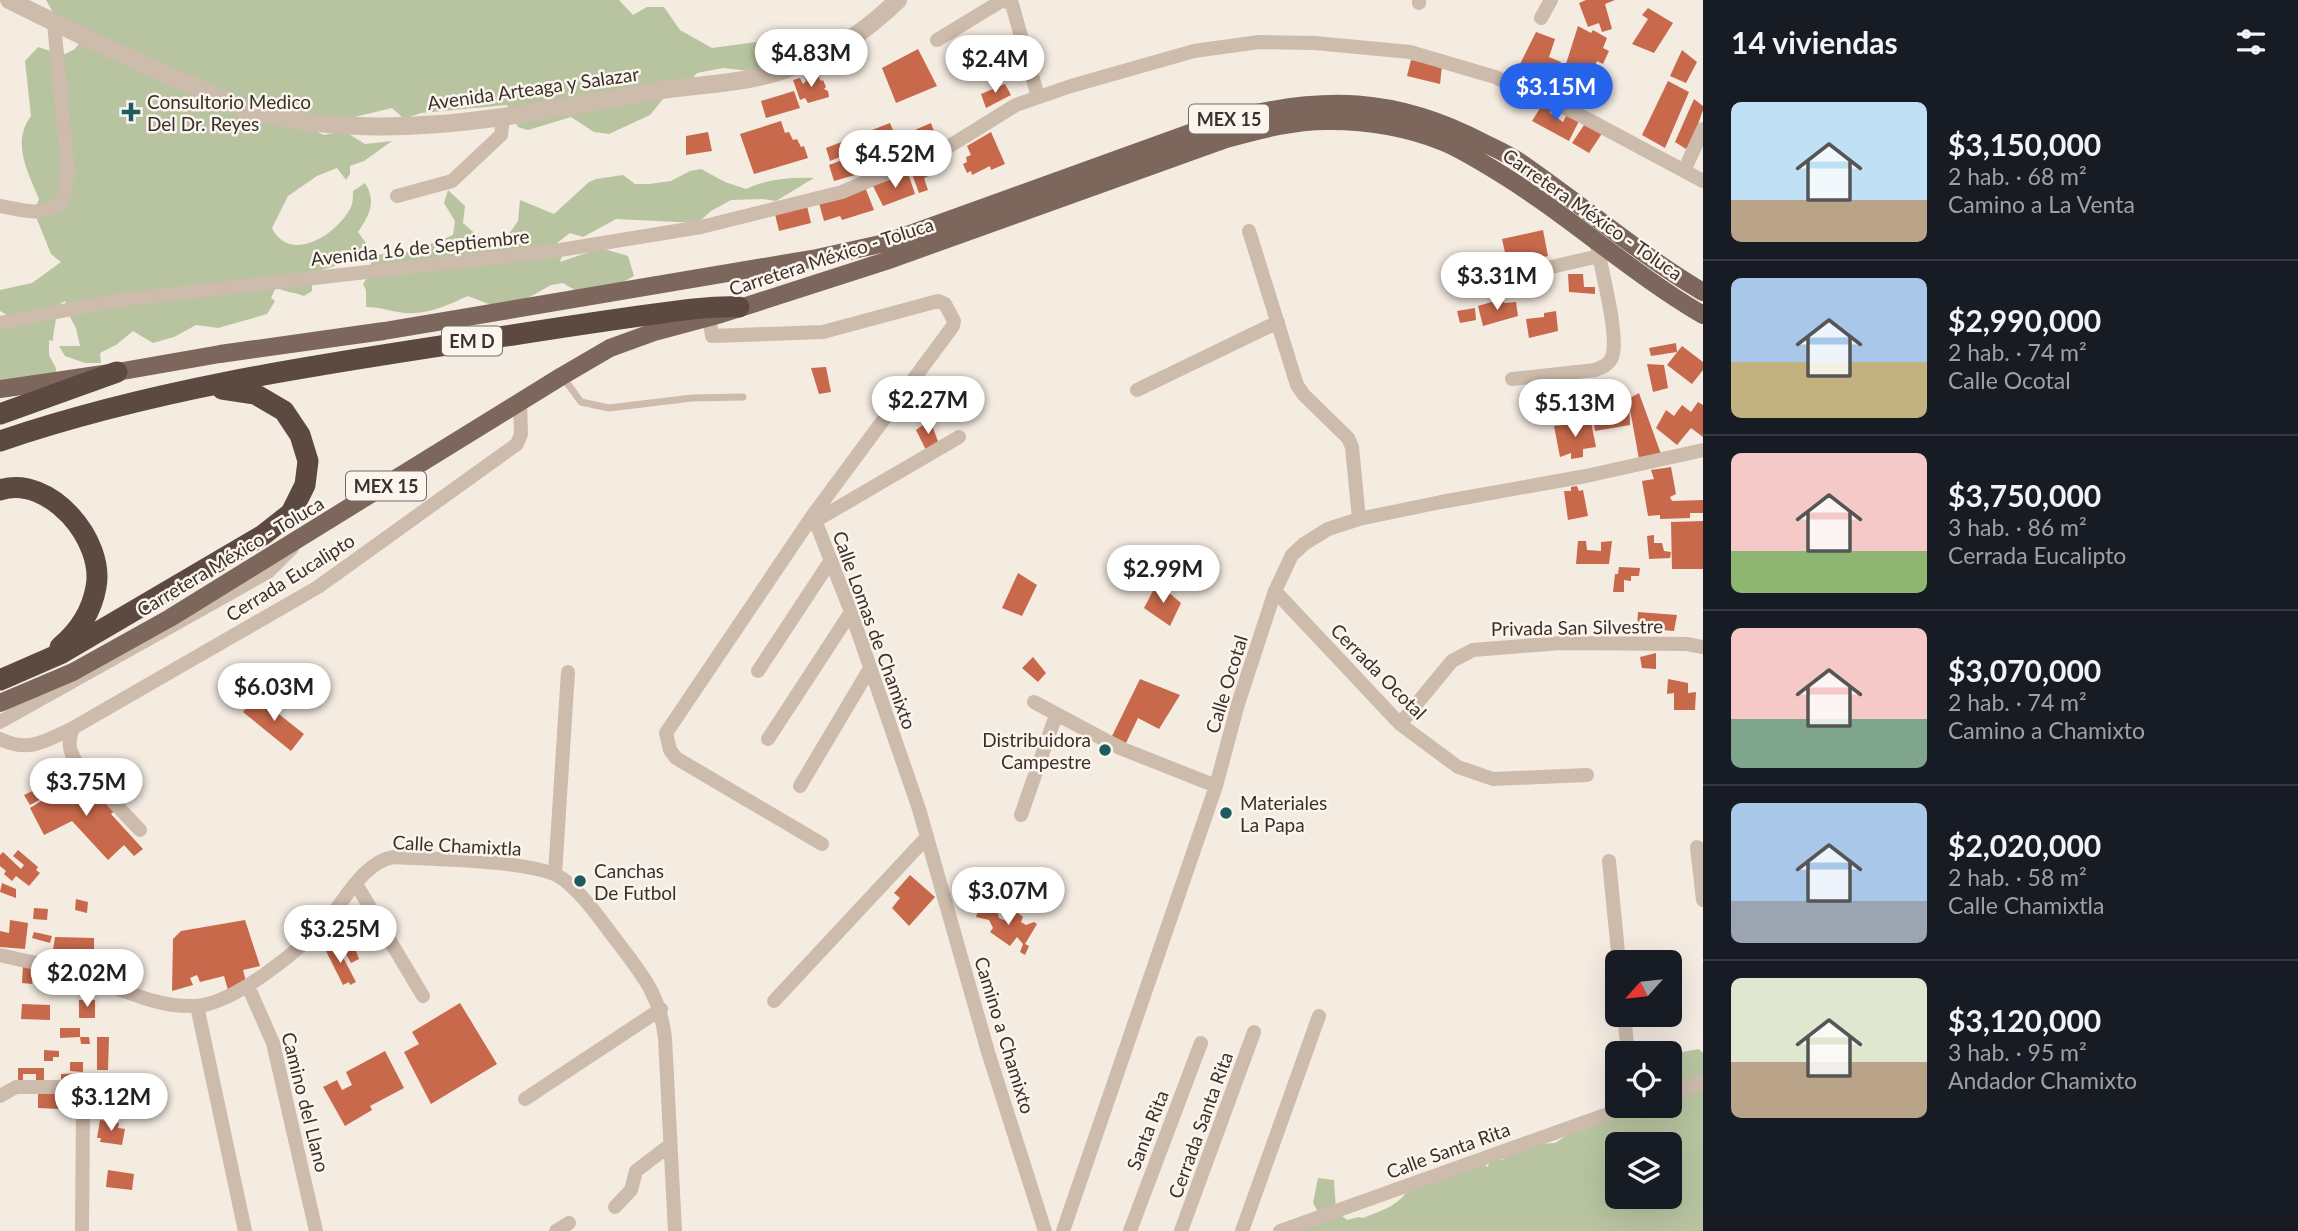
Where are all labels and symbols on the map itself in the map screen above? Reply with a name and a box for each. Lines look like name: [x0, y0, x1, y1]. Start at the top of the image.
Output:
pin: $4.83M: [754, 29, 868, 89]
pin: $2.4M: [946, 36, 1044, 95]
street label: Avenida Arteaga y Salazar: [426, 62, 640, 114]
pin: $3.15M: [1499, 64, 1613, 123]
place label: Consultorio Medico Del Dr. Reyes: [147, 90, 311, 135]
marker: Consultorio Medico Del Dr. Reyes: [121, 102, 141, 122]
road number: MEX 15: [1189, 104, 1269, 134]
pin: $4.52M: [838, 130, 952, 190]
street label: Carretera México - Toluca: [1499, 143, 1687, 285]
street label: Carretera México - Toluca: [726, 212, 936, 300]
street label: Avenida 16 de Septiembre: [310, 224, 530, 270]
pin: $3.31M: [1440, 252, 1554, 312]
road number: EM D: [442, 326, 502, 356]
pin: $2.27M: [871, 376, 985, 436]
pin: $5.13M: [1518, 380, 1632, 439]
road number: MEX 15: [346, 472, 426, 500]
street label: Carretera México - Toluca: [132, 491, 328, 621]
street label: Cerrada Eucalipto: [221, 528, 359, 626]
street label: Calle Lomas de Chamixto: [828, 528, 922, 732]
pin: $2.99M: [1106, 546, 1220, 605]
street label: Privada San Silvestre: [1491, 614, 1663, 640]
street label: Cerrada Ocotal: [1326, 618, 1432, 724]
street label: Calle Ocotal: [1200, 632, 1252, 736]
pin: $6.03M: [217, 664, 331, 723]
place label: Distribuidora Campestre: [982, 728, 1091, 773]
marker: Distribuidora Campestre: [1097, 742, 1113, 758]
pin: $3.75M: [29, 758, 143, 818]
place label: Materiales La Papa: [1240, 791, 1327, 836]
marker: Materiales La Papa: [1218, 805, 1234, 821]
street label: Calle Chamixtla: [392, 830, 522, 860]
place label: Canchas De Futbol: [594, 859, 677, 904]
pin: $3.07M: [951, 867, 1065, 927]
marker: Canchas De Futbol: [572, 873, 588, 889]
pin: $3.25M: [283, 906, 397, 965]
pin: $2.02M: [30, 950, 144, 1009]
north arrow: [1605, 950, 1682, 1027]
street label: Camino a Chamixto: [970, 954, 1040, 1116]
street label: Camino del Llano: [277, 1030, 335, 1174]
street label: Cerrada Santa Rita: [1163, 1049, 1237, 1201]
pin: $3.12M: [54, 1074, 168, 1133]
street label: Santa Rita: [1121, 1087, 1173, 1173]
street label: Calle Santa Rita: [1383, 1117, 1513, 1183]

